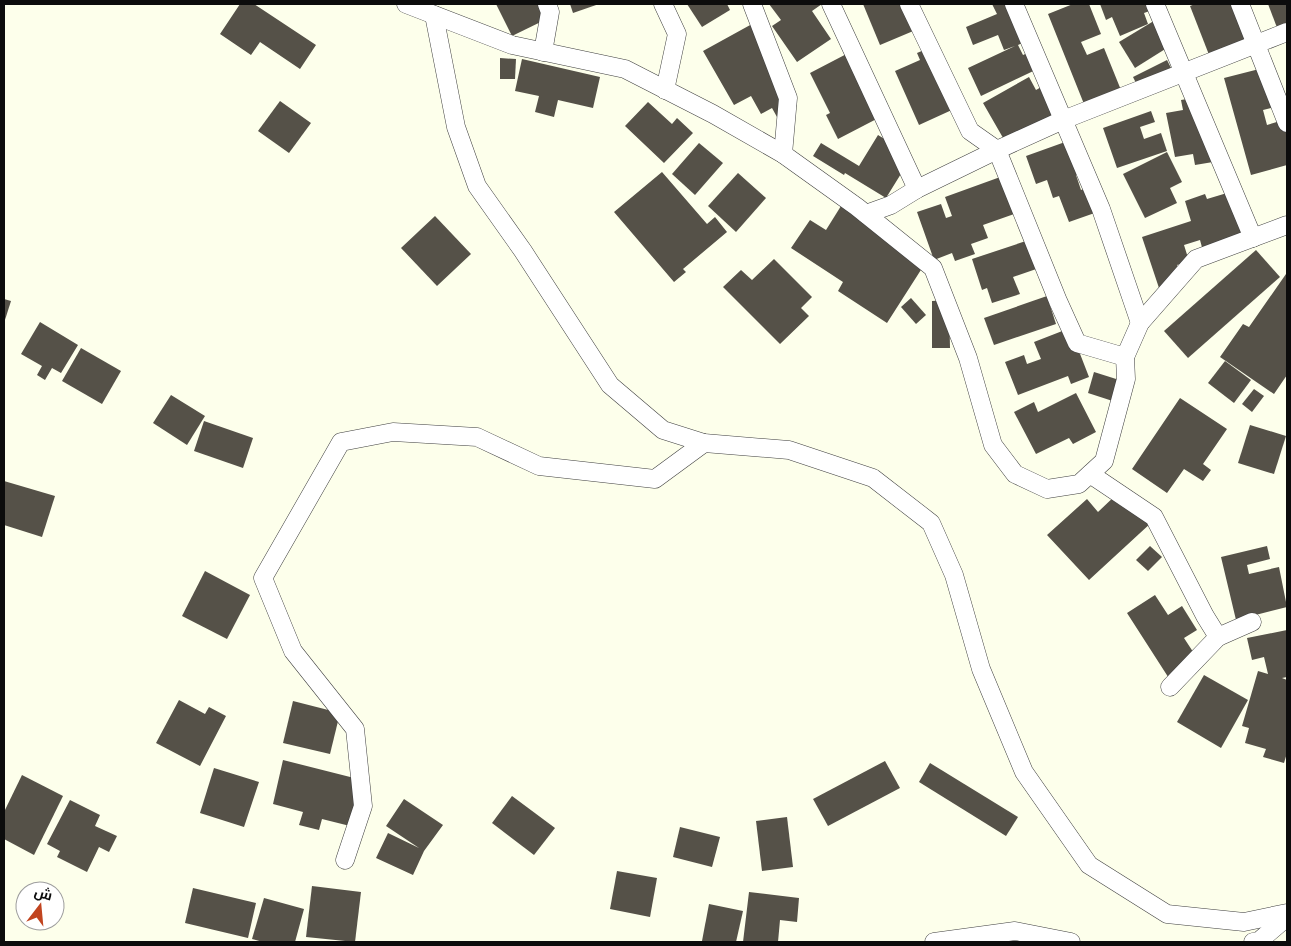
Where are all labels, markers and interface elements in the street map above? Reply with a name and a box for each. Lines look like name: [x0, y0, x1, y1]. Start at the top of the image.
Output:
north arrow: [15, 881, 65, 931]
text: ش: [32, 881, 55, 906]

